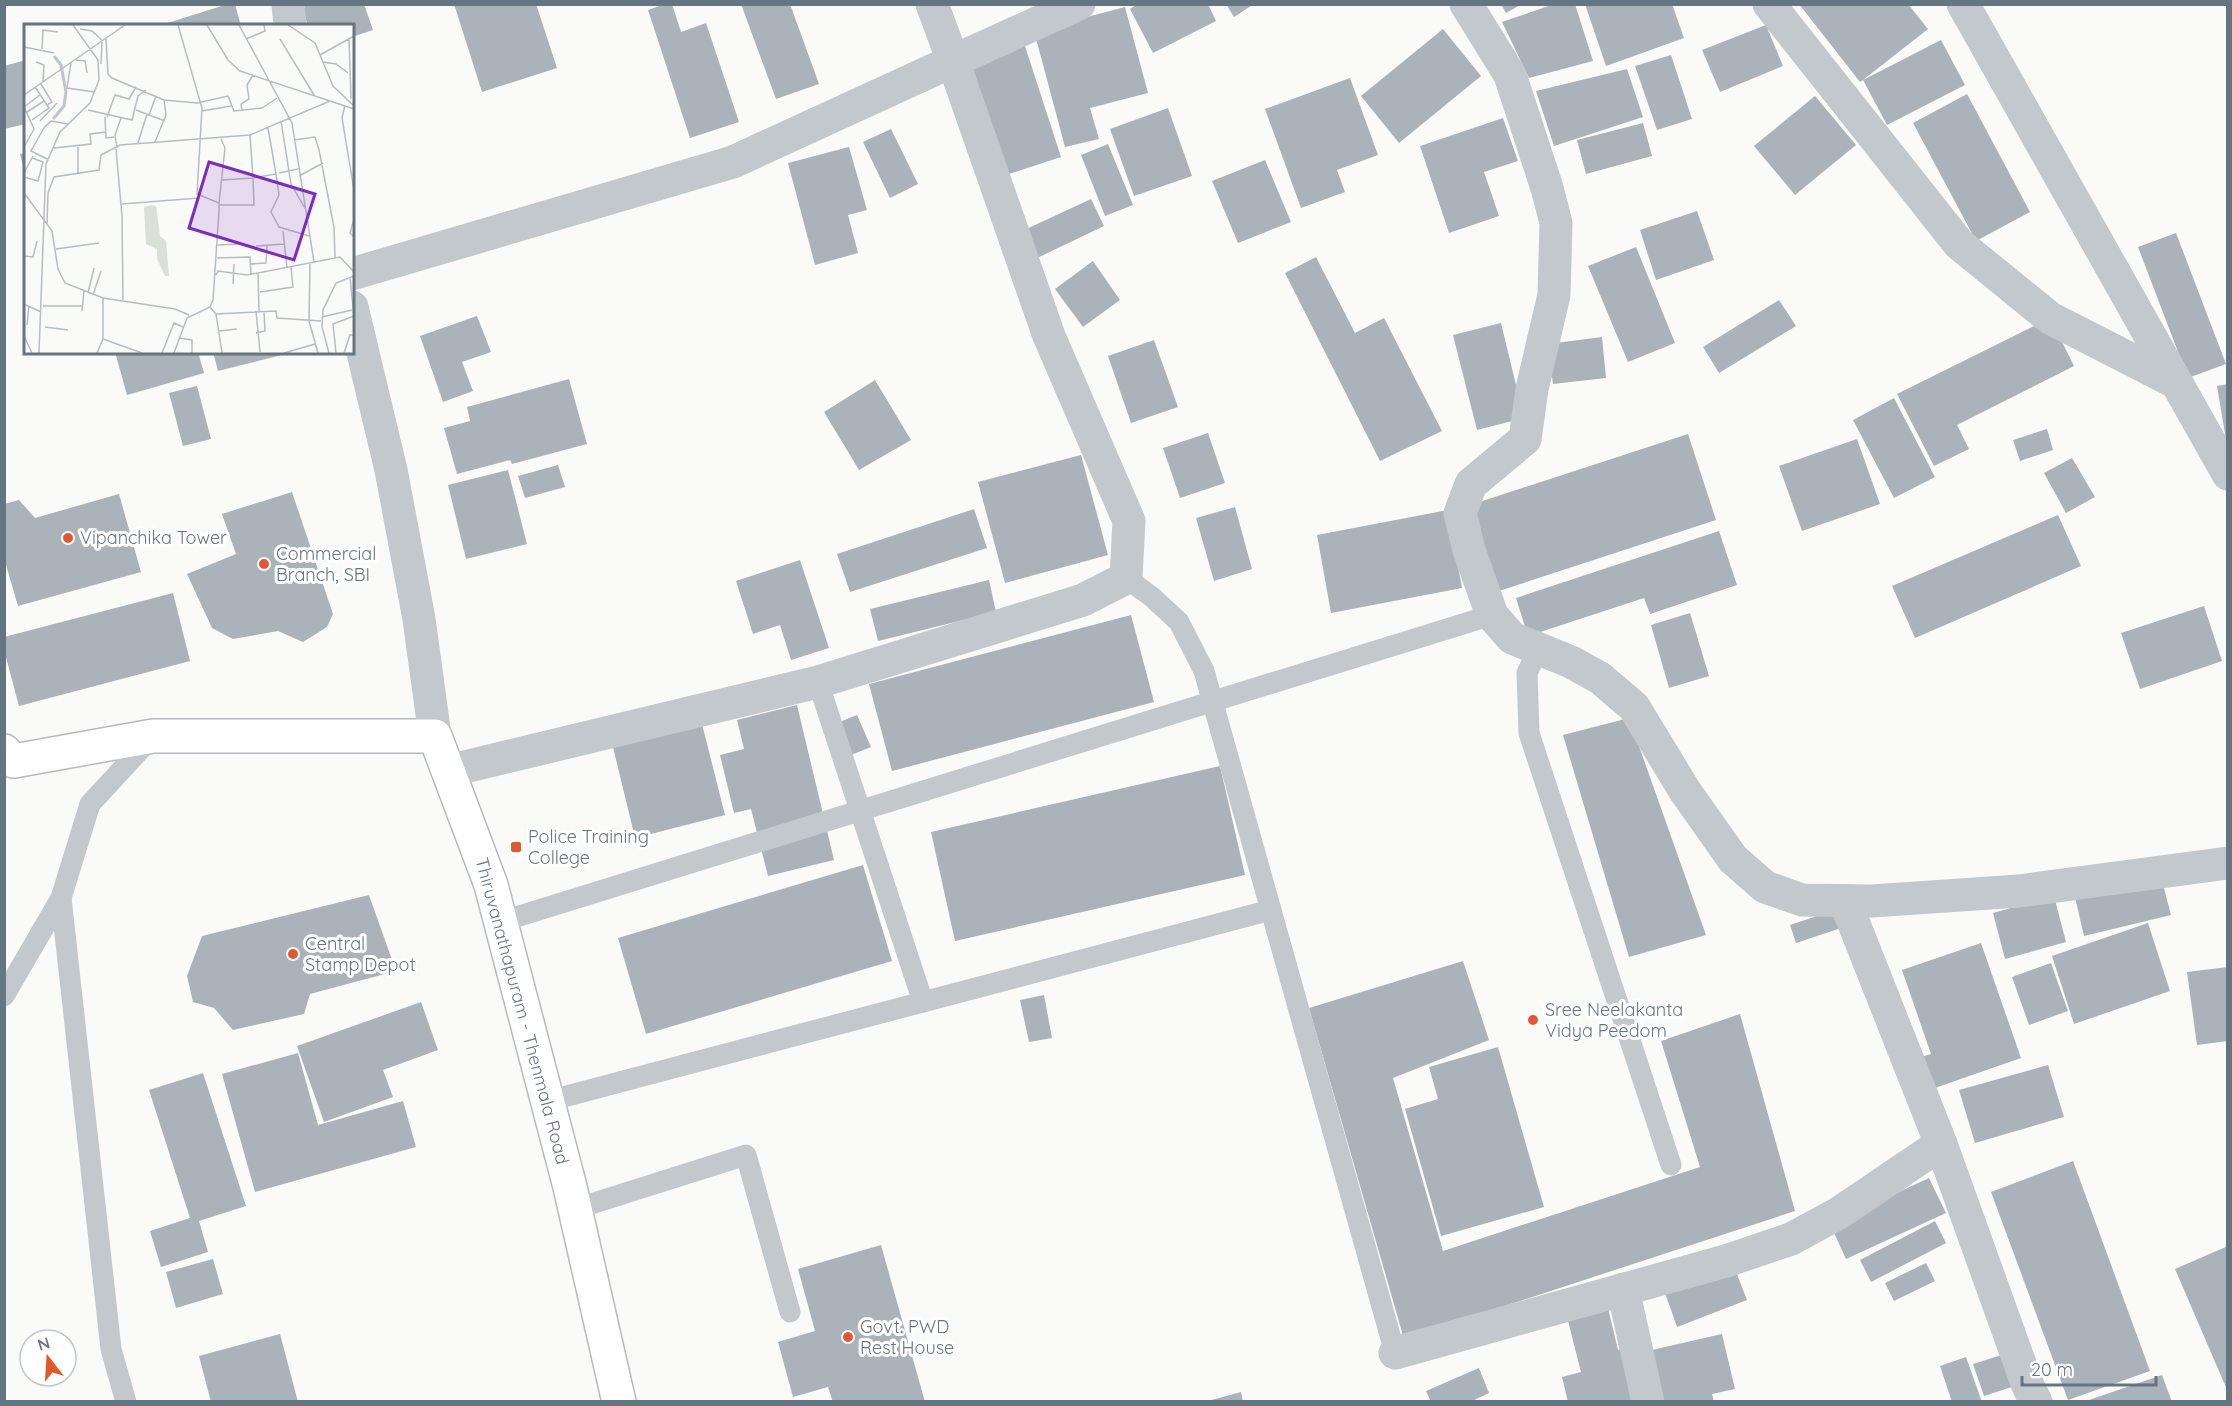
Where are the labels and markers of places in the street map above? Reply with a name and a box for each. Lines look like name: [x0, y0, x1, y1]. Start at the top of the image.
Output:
place label: Vipanchika Tower: [80, 526, 227, 549]
marker: Vipanchika Tower: [61, 531, 75, 545]
place label: Commercial Branch, SBI: [276, 542, 376, 586]
marker: Commercial Branch, SBI: [257, 557, 271, 571]
place label: Police Training College: [528, 825, 649, 869]
marker: Police Training College: [509, 840, 523, 854]
place label: Central Stamp Depot: [305, 932, 416, 976]
marker: Central Stamp Depot: [286, 947, 300, 961]
place label: Sree Neelakanta Vidya Peedom: [1545, 998, 1683, 1042]
marker: Sree Neelakanta Vidya Peedom: [1526, 1013, 1540, 1027]
place label: Govt. PWD Rest House: [860, 1315, 954, 1359]
marker: Govt. PWD Rest House: [841, 1330, 855, 1344]

